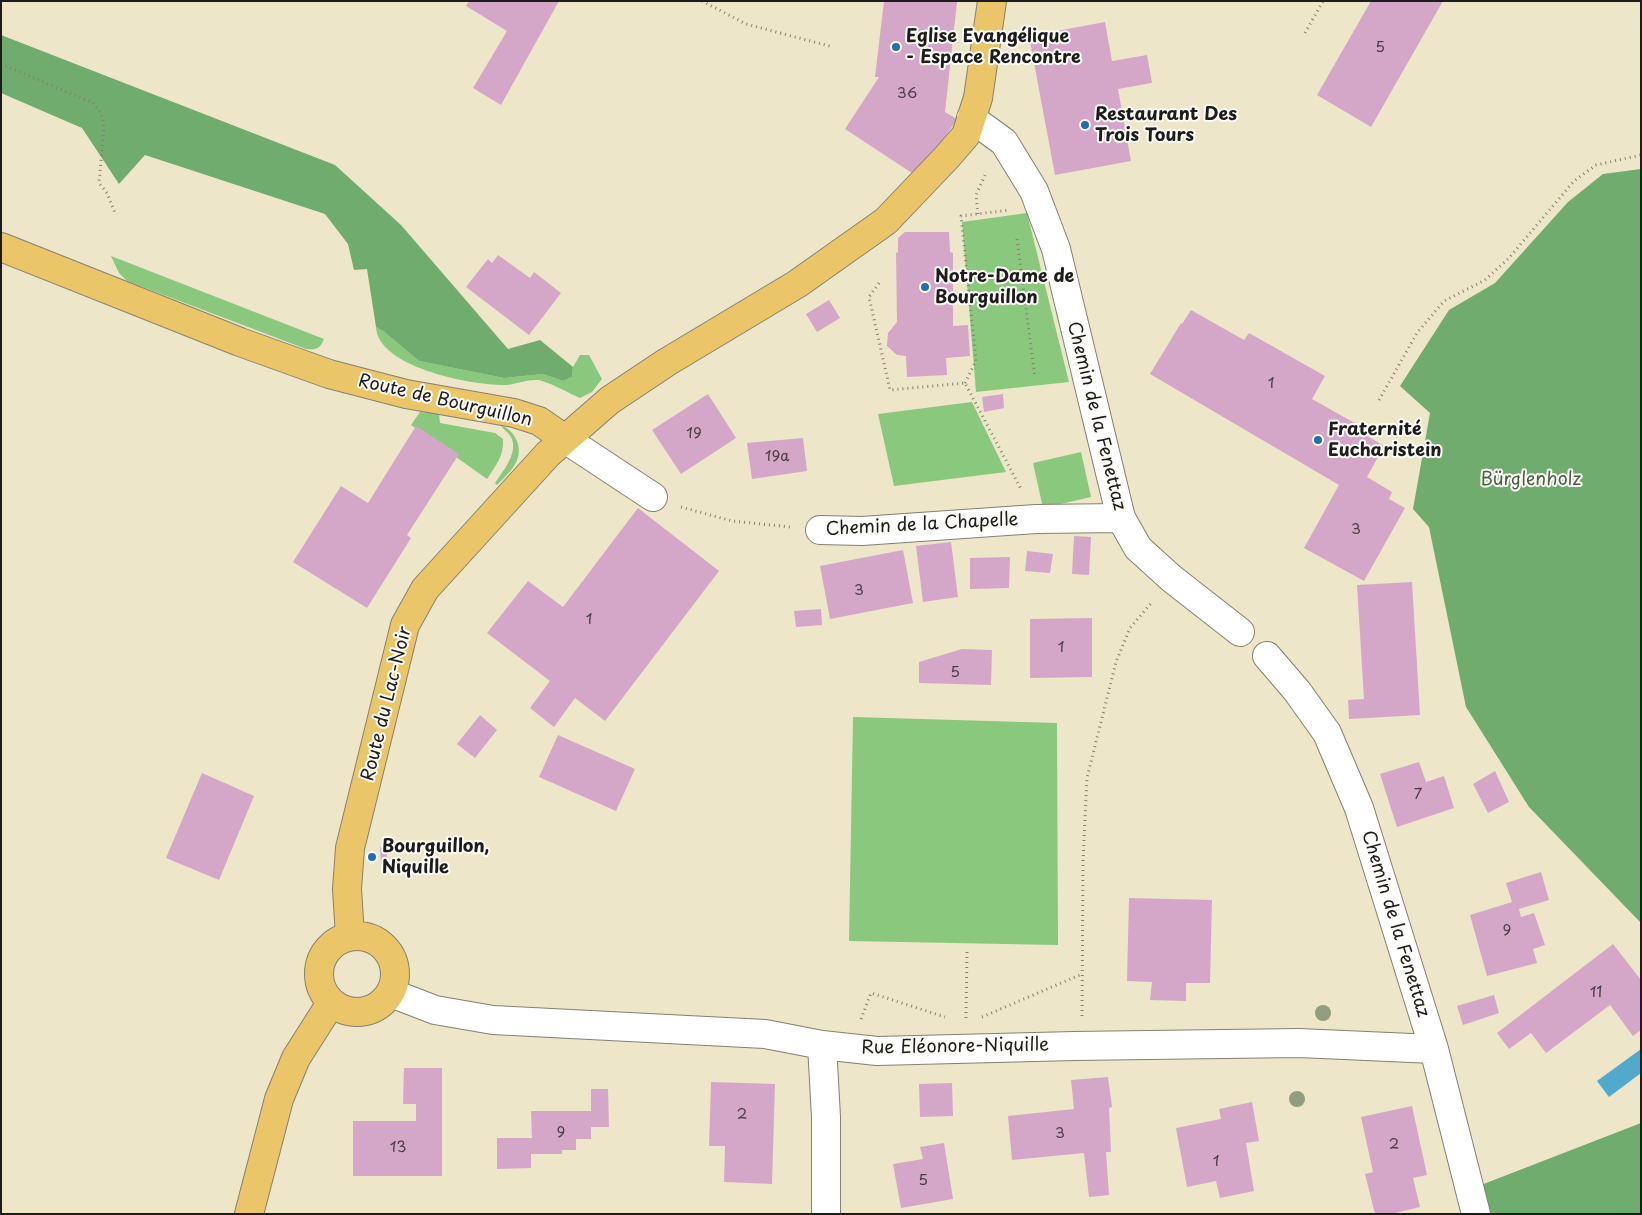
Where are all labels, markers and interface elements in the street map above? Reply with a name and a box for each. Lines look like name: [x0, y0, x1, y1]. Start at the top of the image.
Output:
place label: Eglise Evangélique - Espace Rencontre: [906, 26, 1081, 68]
house number: 5: [1375, 39, 1385, 57]
marker: Eglise Evangélique - Espace Rencontre: [890, 41, 902, 53]
house number: 36: [897, 85, 917, 103]
place label: Restaurant Des Trois Tours: [1095, 104, 1237, 146]
marker: Restaurant Des Trois Tours: [1079, 119, 1091, 131]
place label: Notre-Dame de Bourguillon: [935, 266, 1074, 308]
marker: Notre-Dame de Bourguillon: [919, 281, 931, 293]
street label: Chemin de la Fenettaz: [1062, 319, 1130, 513]
street label: Route de Bourguillon: [356, 370, 534, 432]
house number: 1: [1268, 375, 1274, 393]
place label: Fraternité Eucharistein: [1328, 419, 1442, 462]
house number: 19: [686, 425, 702, 443]
marker: Fraternité Eucharistein: [1312, 434, 1324, 446]
house number: 19a: [765, 448, 789, 466]
park label: Bürglenholz: [1481, 469, 1581, 491]
street label: Chemin de la Chapelle: [825, 509, 1019, 541]
house number: 3: [1351, 521, 1361, 539]
house number: 3: [854, 582, 864, 600]
house number: 1: [586, 611, 592, 629]
street label: Route du Lac-Noir: [357, 624, 417, 784]
house number: 1: [1058, 639, 1064, 657]
house number: 5: [950, 664, 960, 682]
house number: 7: [1414, 786, 1422, 804]
street label: Chemin de la Fenettaz: [1356, 828, 1434, 1020]
place label: Bourguillon, Niquille: [382, 836, 489, 879]
marker: Bourguillon, Niquille: [366, 851, 378, 863]
house number: 9: [1503, 922, 1511, 940]
house number: 11: [1590, 984, 1602, 1002]
street label: Rue Eléonore-Niquille: [861, 1035, 1049, 1059]
house number: 2: [737, 1106, 747, 1124]
house number: 9: [557, 1124, 565, 1142]
house number: 3: [1055, 1125, 1065, 1143]
house number: 2: [1389, 1136, 1399, 1154]
house number: 13: [390, 1139, 406, 1157]
house number: 1: [1213, 1153, 1219, 1171]
house number: 5: [918, 1172, 928, 1190]

